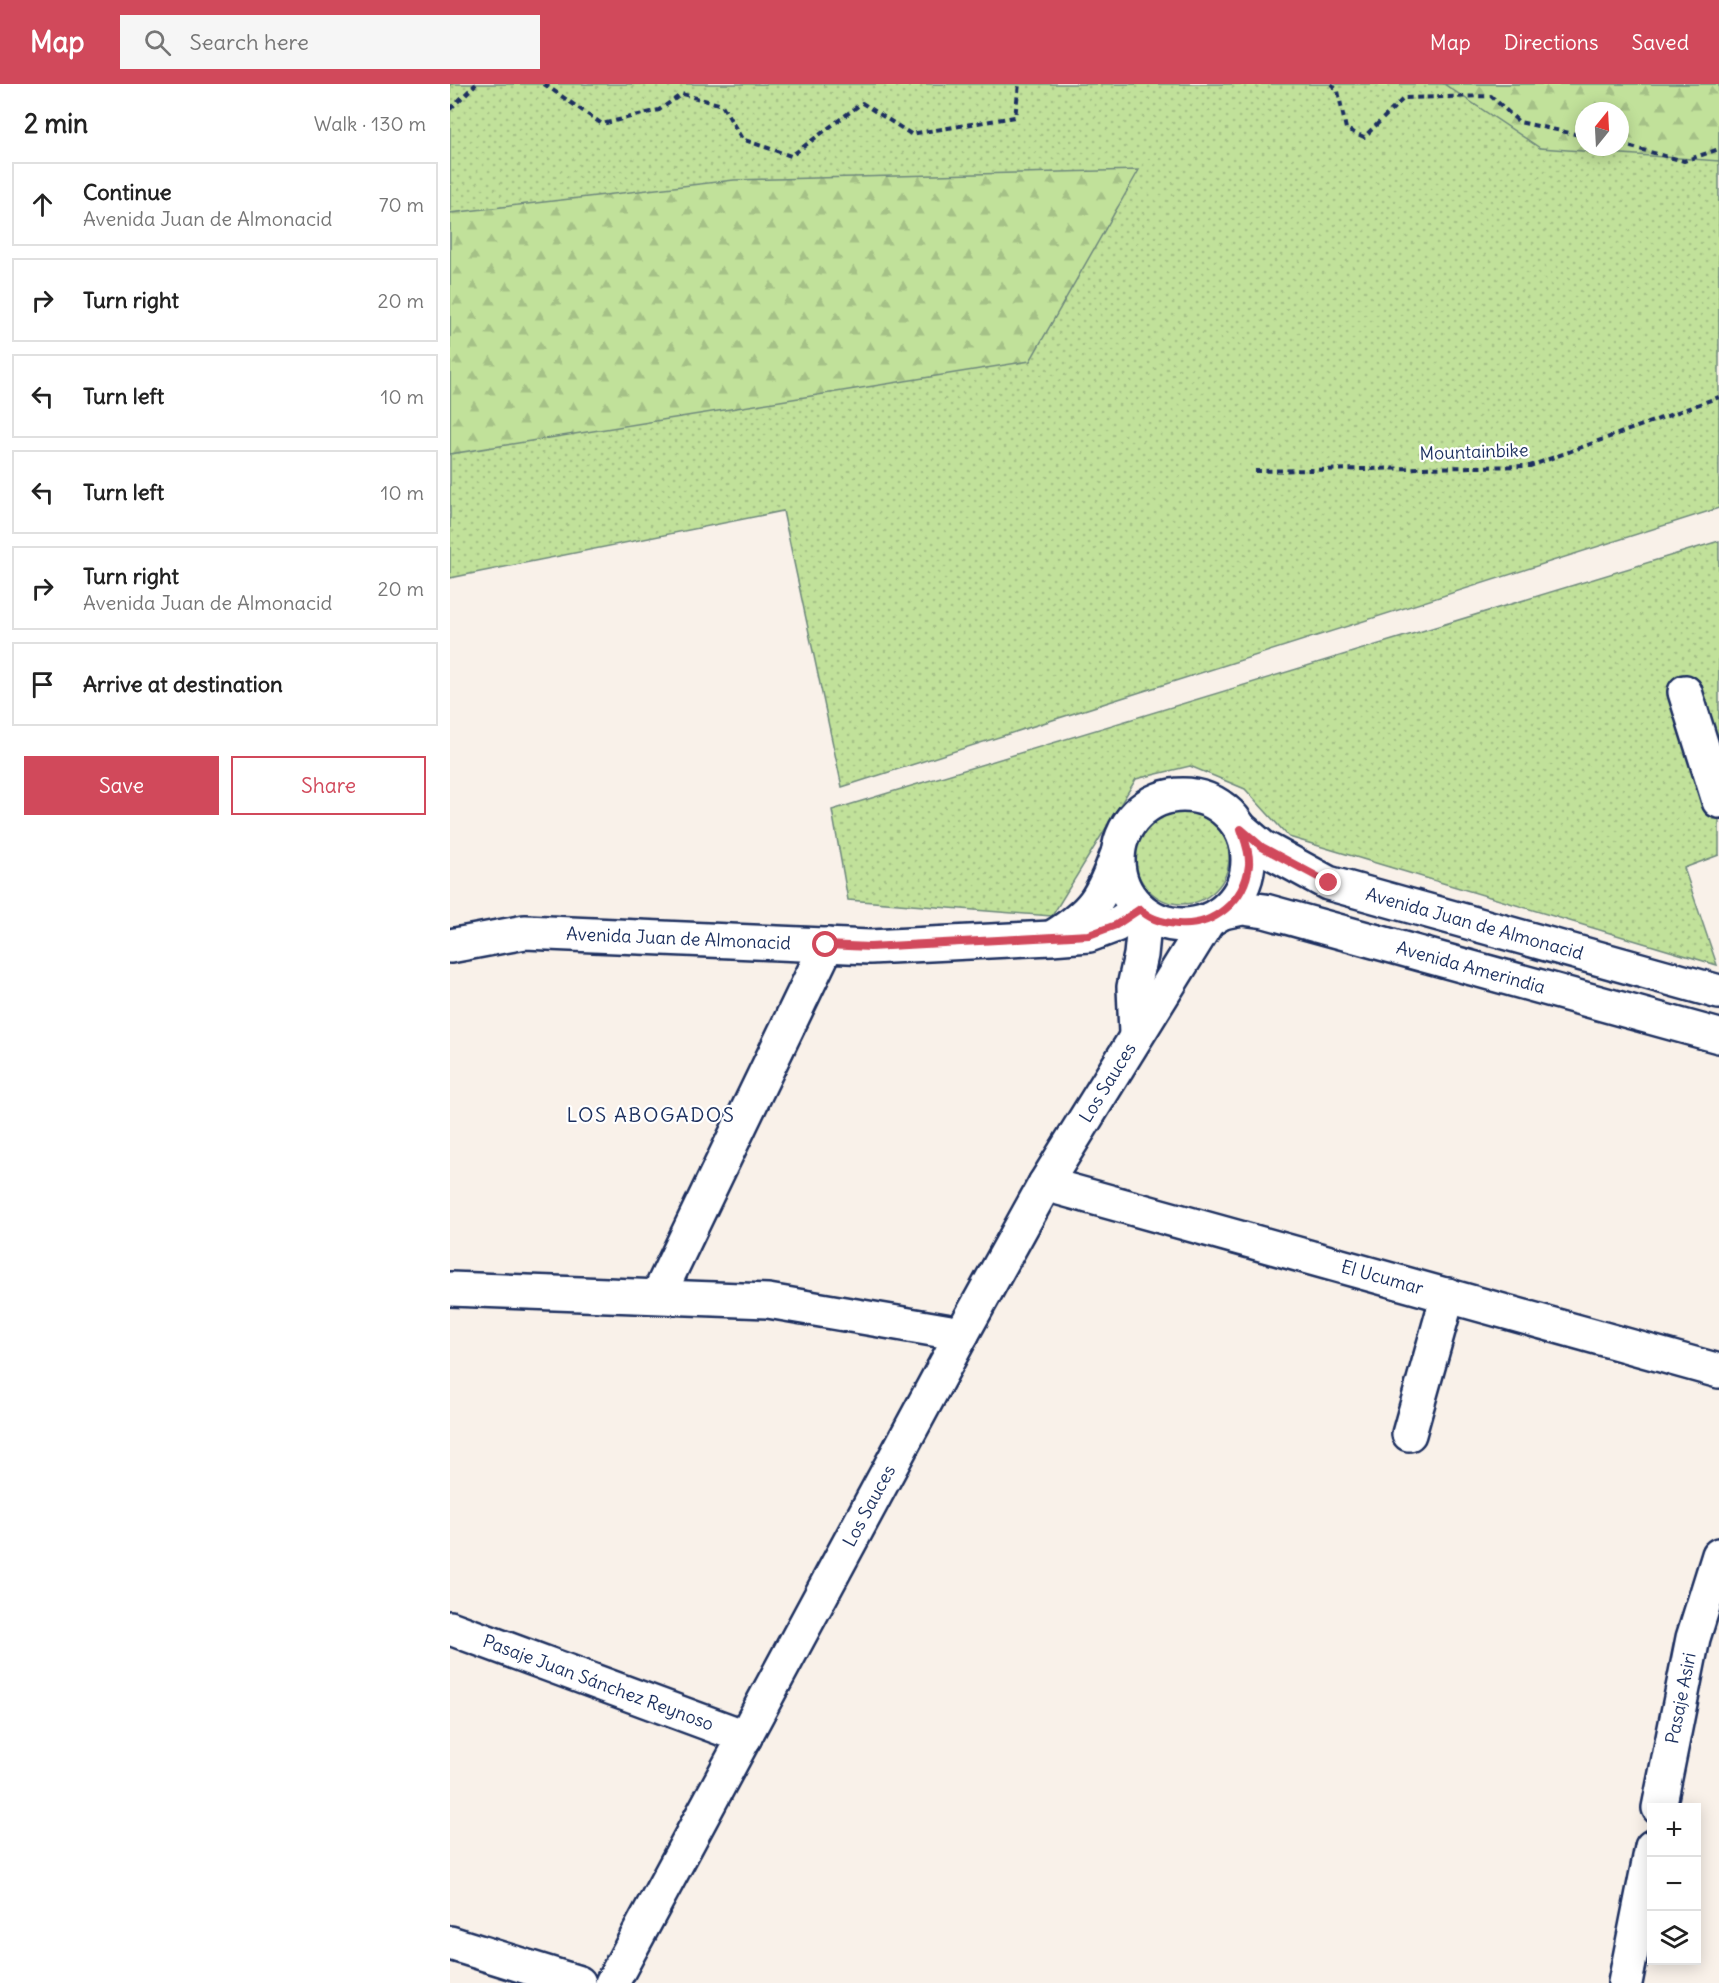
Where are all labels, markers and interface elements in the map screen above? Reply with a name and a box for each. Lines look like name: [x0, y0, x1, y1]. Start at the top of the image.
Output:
search box: [120, 15, 540, 69]
text: Map: [30, 24, 84, 60]
icon: search: [141, 26, 174, 59]
text: Search here: [189, 28, 309, 56]
text: Map: [1430, 29, 1471, 56]
text: Directions: [1504, 29, 1598, 56]
text: Saved: [1631, 29, 1689, 56]
north arrow: [1575, 102, 1629, 156]
text: 2 min: [24, 107, 88, 140]
text: Walk · 130 m: [314, 111, 426, 136]
text: Continue: [83, 178, 172, 206]
icon: ahead: [26, 188, 59, 221]
text: 70 m: [379, 192, 424, 217]
text: Avenida Juan de Almonacid: [83, 206, 332, 231]
icon: right: [26, 284, 59, 317]
text: Turn right: [83, 286, 179, 314]
text: 20 m: [378, 288, 424, 313]
icon: left: [26, 380, 59, 413]
text: Turn left: [83, 382, 164, 410]
text: 10 m: [381, 384, 424, 409]
street label: Mountainbike: [1419, 438, 1529, 465]
icon: left: [26, 476, 59, 509]
text: Turn left: [83, 478, 164, 506]
text: 10 m: [381, 480, 424, 505]
text: Turn right: [83, 562, 179, 590]
icon: right: [26, 572, 59, 605]
text: 20 m: [378, 576, 424, 601]
text: Avenida Juan de Almonacid: [83, 590, 332, 615]
icon: arrive: [26, 668, 59, 701]
text: Arrive at destination: [83, 670, 283, 698]
button: Save: [24, 756, 219, 815]
button: Share: [231, 756, 426, 815]
route end: [1315, 869, 1341, 895]
street label: Avenida Juan de Almonacid: [1363, 882, 1586, 965]
street label: Avenida Juan de Almonacid: [566, 922, 792, 955]
route start: [812, 931, 838, 957]
street label: Avenida Amerindia: [1394, 936, 1548, 999]
street label: Los Sauces: [1074, 1038, 1141, 1127]
district label: LOS ABOGADOS: [567, 1102, 735, 1127]
street label: El Ucumar: [1339, 1255, 1427, 1300]
street label: Los Sauces: [837, 1461, 900, 1551]
street label: Pasaje Juan Sánchez Reynoso: [480, 1629, 717, 1735]
street label: Pasaje Asiri: [1660, 1651, 1701, 1746]
map controls: [1647, 1803, 1701, 1965]
button: +: [1647, 1803, 1701, 1857]
button: −: [1647, 1857, 1701, 1911]
button: layers: [1647, 1911, 1701, 1965]

